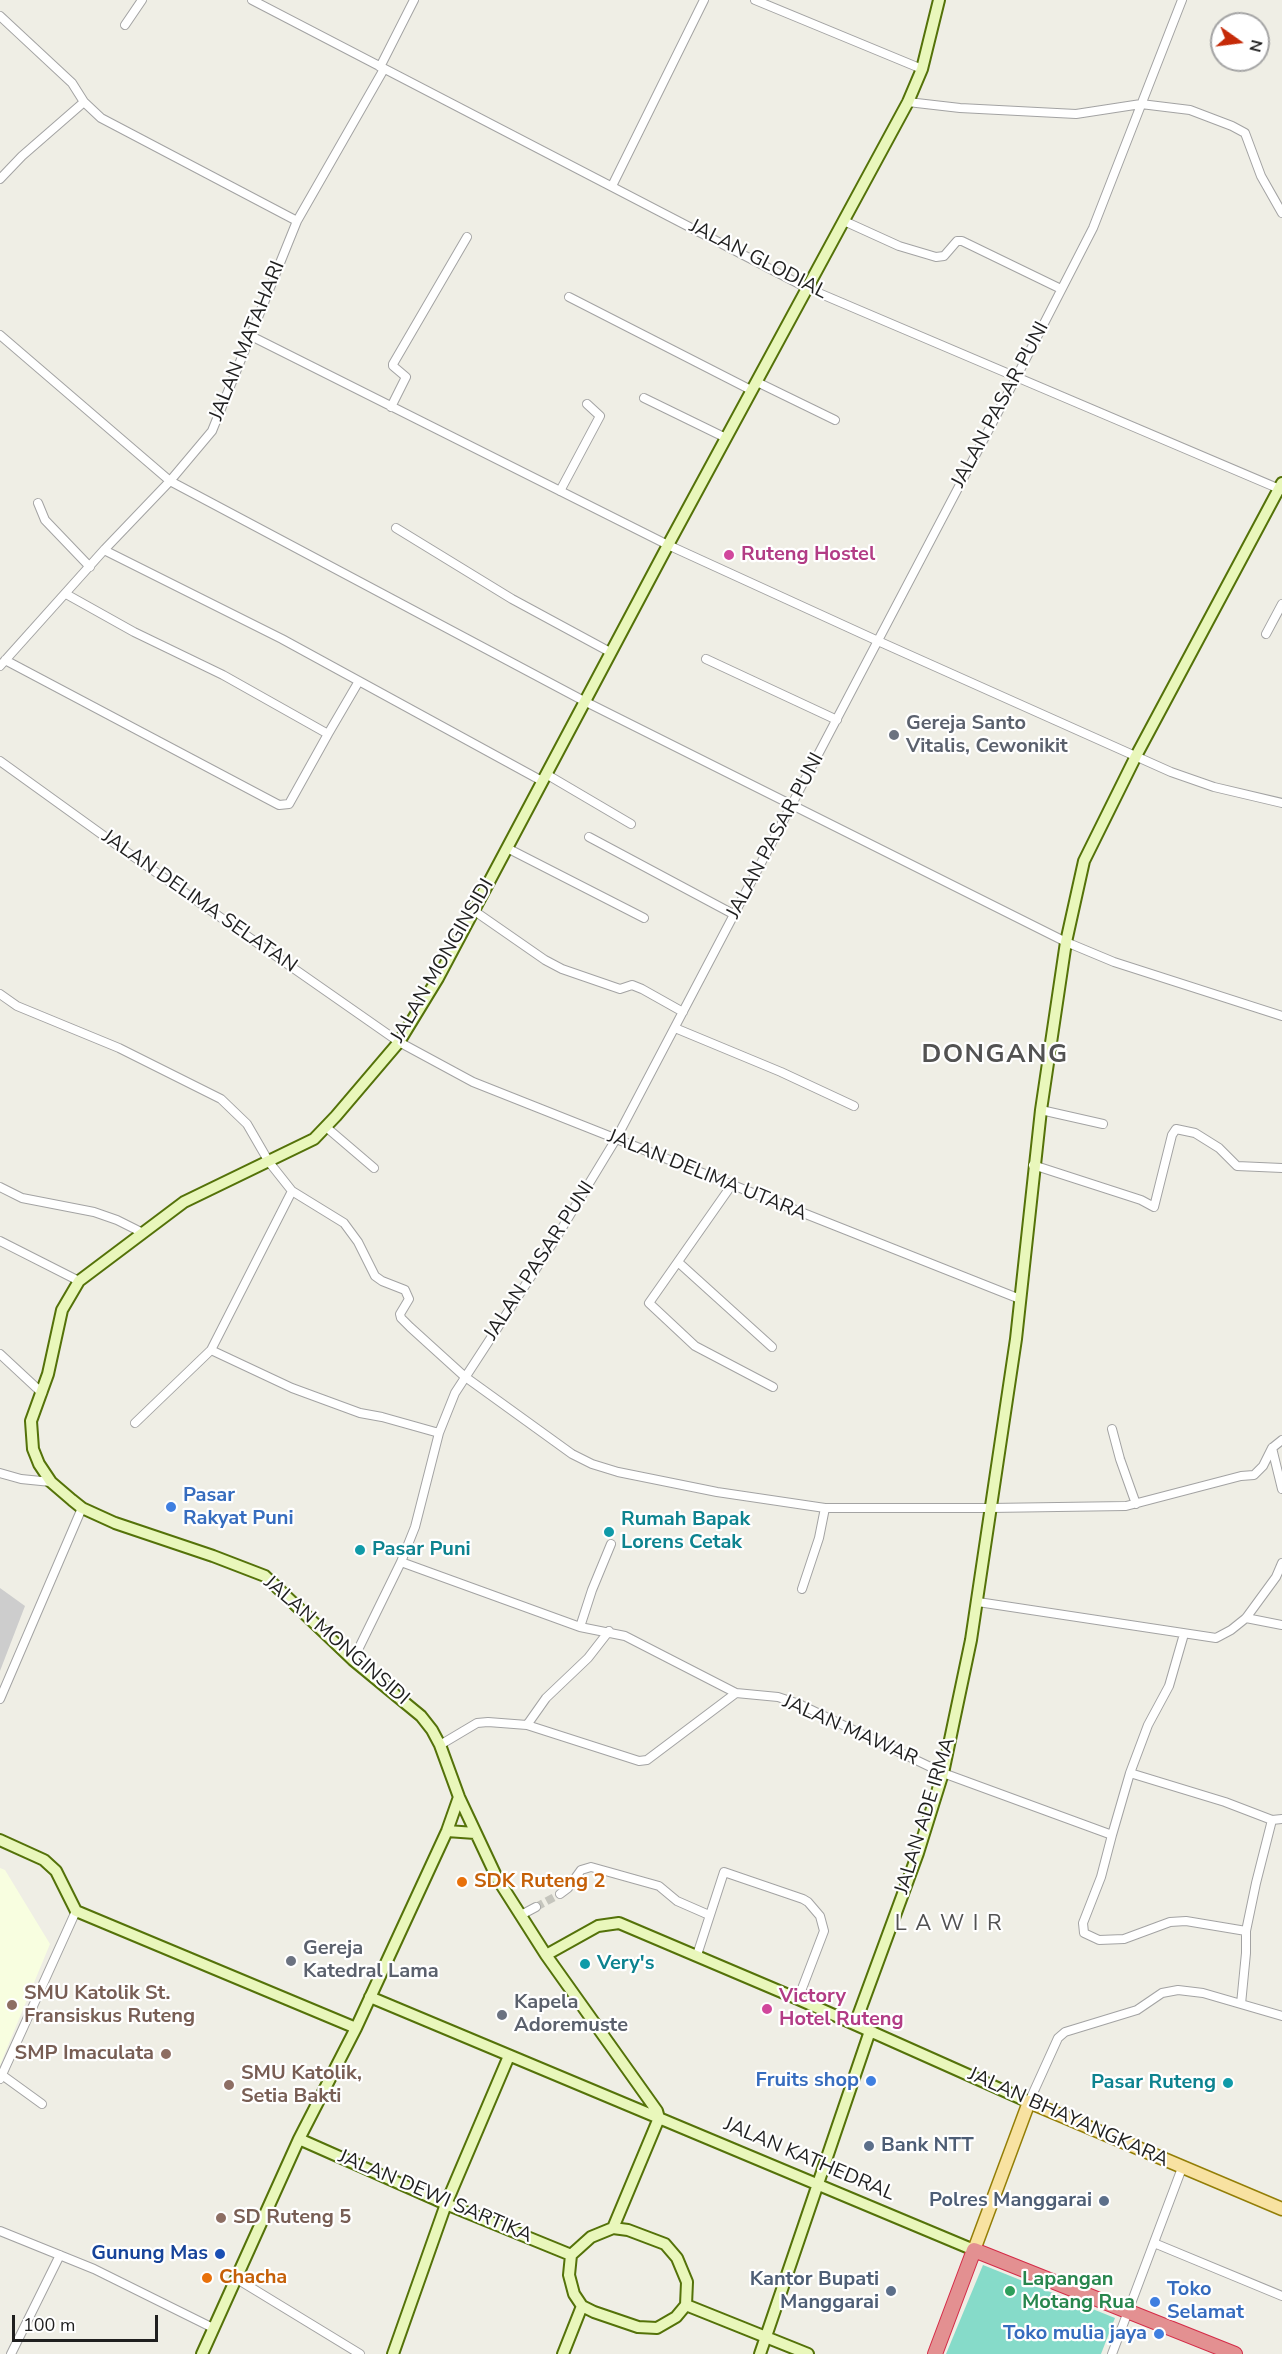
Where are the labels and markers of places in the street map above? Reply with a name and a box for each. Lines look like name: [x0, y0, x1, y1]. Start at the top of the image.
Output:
place label: Ruteng Hostel: [741, 543, 875, 567]
marker: Ruteng Hostel: [722, 548, 736, 562]
place label: Gereja Santo Vitalis, Cewonikit: [906, 712, 1068, 759]
marker: Gereja Santo Vitalis, Cewonikit: [887, 728, 901, 742]
place label: Pasar Rakyat Puni: [183, 1484, 294, 1531]
marker: Pasar Rakyat Puni: [164, 1500, 178, 1514]
place label: Rumah Bapak Lorens Cetak: [621, 1508, 750, 1555]
marker: Rumah Bapak Lorens Cetak: [602, 1525, 616, 1539]
place label: Pasar Puni: [372, 1538, 471, 1562]
marker: Pasar Puni: [353, 1543, 367, 1557]
place label: SDK Ruteng 2: [474, 1870, 605, 1894]
marker: SDK Ruteng 2: [455, 1875, 469, 1889]
place label: Gereja Katedral Lama: [303, 1937, 439, 1984]
place label: Very's: [597, 1952, 654, 1976]
marker: Gereja Katedral Lama: [284, 1954, 298, 1968]
marker: Very's: [578, 1957, 592, 1971]
place label: SMU Katolik St. Fransiskus Ruteng: [24, 1982, 195, 2029]
place label: Victory Hotel Ruteng: [779, 1985, 904, 2032]
place label: Kapela Adoremuste: [514, 1991, 628, 2038]
marker: SMU Katolik St. Fransiskus Ruteng: [5, 1998, 19, 2012]
marker: Victory Hotel Ruteng: [760, 2002, 774, 2016]
marker: Kapela Adoremuste: [495, 2008, 509, 2022]
place label: SMP Imaculata: [15, 2042, 154, 2066]
marker: SMP Imaculata: [159, 2047, 173, 2061]
place label: SMU Katolik, Setia Bakti: [241, 2062, 362, 2109]
place label: Fruits shop: [756, 2069, 859, 2093]
place label: Pasar Ruteng: [1091, 2071, 1216, 2095]
marker: Fruits shop: [864, 2074, 878, 2088]
marker: Pasar Ruteng: [1221, 2076, 1235, 2090]
marker: SMU Katolik, Setia Bakti: [222, 2078, 236, 2092]
place label: Bank NTT: [881, 2134, 974, 2158]
marker: Bank NTT: [862, 2139, 876, 2153]
place label: Polres Manggarai: [929, 2189, 1092, 2213]
marker: Polres Manggarai: [1097, 2194, 1111, 2208]
place label: SD Ruteng 5: [233, 2206, 351, 2230]
marker: SD Ruteng 5: [214, 2211, 228, 2225]
place label: Gunung Mas: [91, 2242, 208, 2266]
marker: Gunung Mas: [213, 2247, 227, 2261]
place label: Chacha: [219, 2266, 287, 2290]
place label: Kantor Bupati Manggarai: [750, 2268, 879, 2315]
place label: Lapangan Motang Rua: [1022, 2268, 1135, 2315]
marker: Chacha: [200, 2271, 214, 2285]
place label: Toko Selamat: [1167, 2278, 1244, 2325]
marker: Kantor Bupati Manggarai: [884, 2284, 898, 2298]
marker: Lapangan Motang Rua: [1003, 2284, 1017, 2298]
marker: Toko Selamat: [1148, 2295, 1162, 2309]
place label: Toko mulia jaya: [1003, 2322, 1147, 2346]
marker: Toko mulia jaya: [1152, 2327, 1166, 2341]

